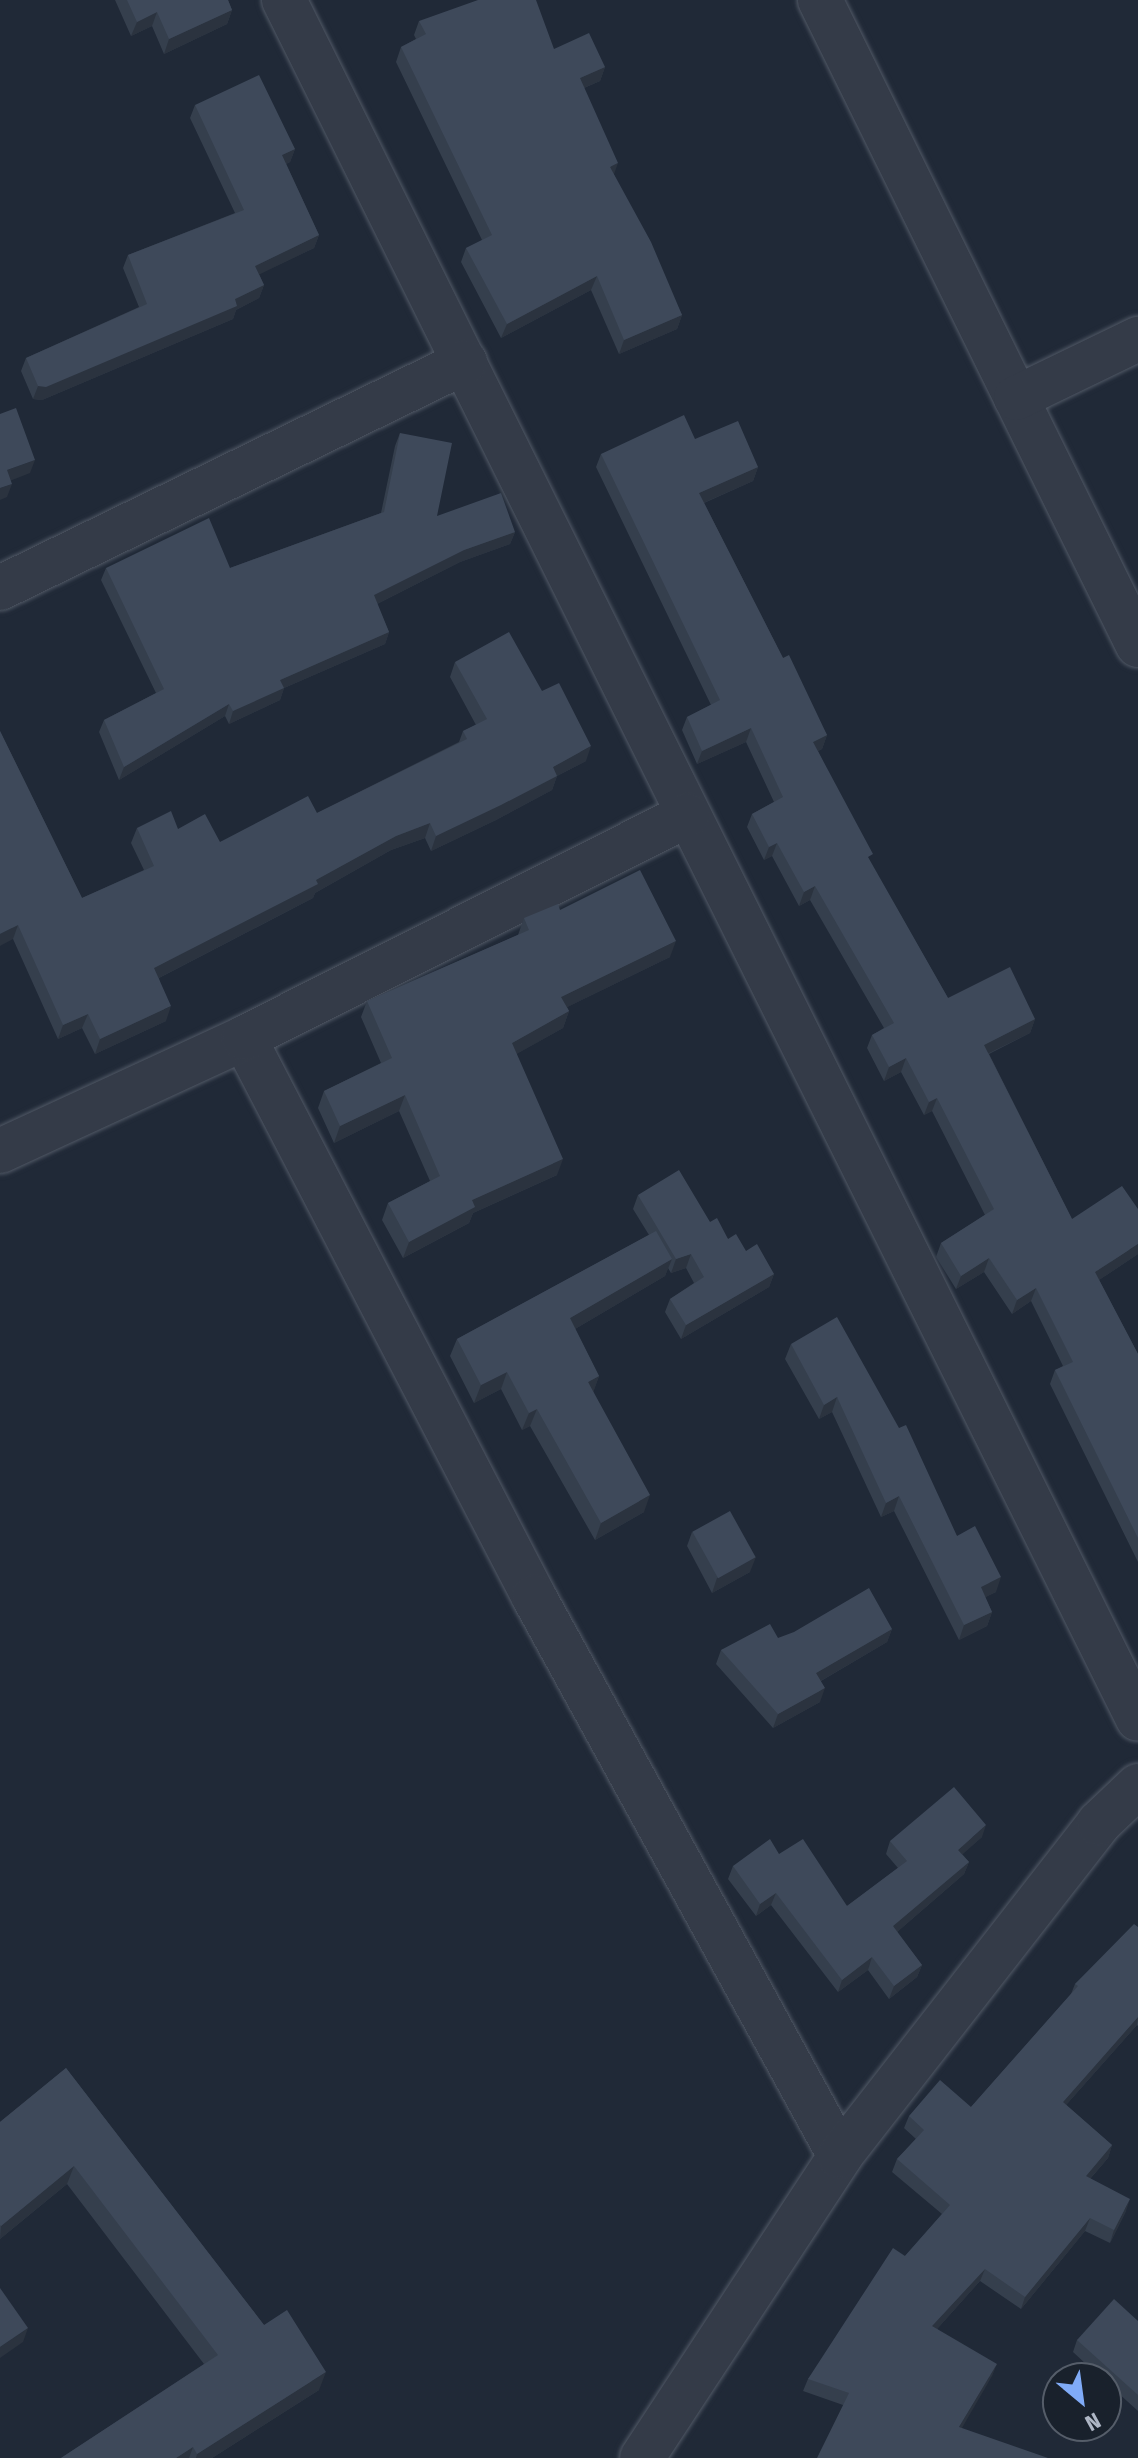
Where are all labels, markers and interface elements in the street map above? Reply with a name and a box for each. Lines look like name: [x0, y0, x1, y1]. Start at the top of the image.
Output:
north arrow: [1042, 2362, 1122, 2442]
text: N: [1081, 2407, 1105, 2437]

